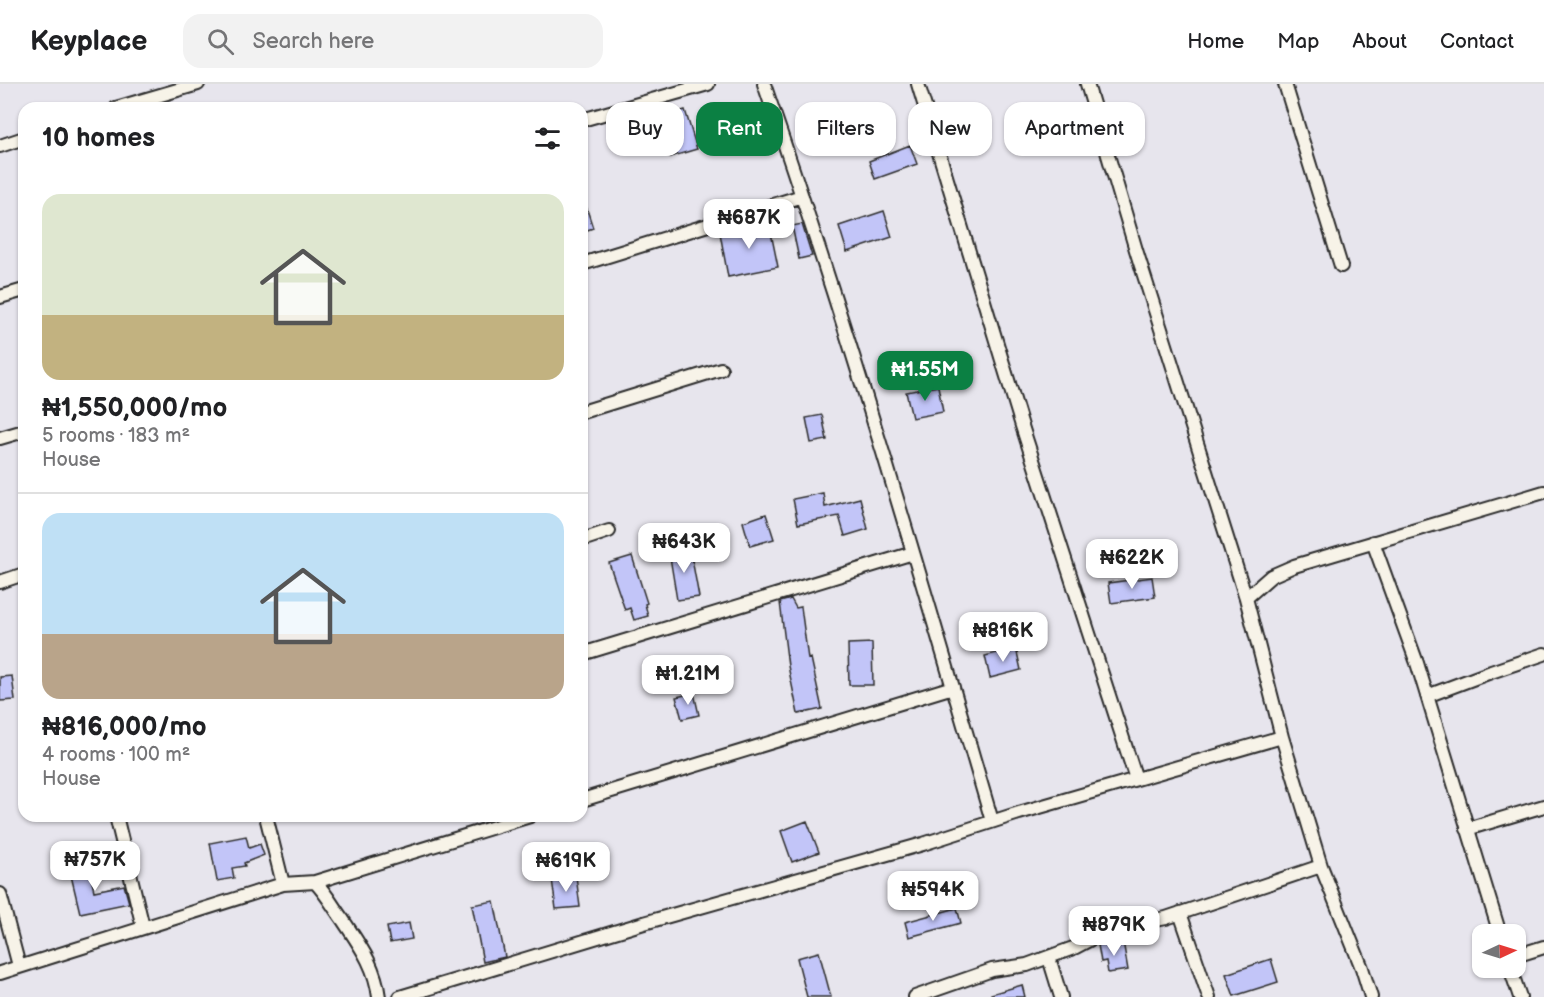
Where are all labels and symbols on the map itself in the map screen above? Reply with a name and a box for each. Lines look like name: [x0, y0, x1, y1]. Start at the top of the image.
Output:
pin: ₦687K: [707, 199, 791, 250]
pin: ₦1.55M: [876, 351, 974, 402]
pin: ₦643K: [642, 523, 726, 574]
pin: ₦622K: [1090, 539, 1174, 590]
pin: ₦816K: [961, 612, 1045, 663]
pin: ₦1.21M: [639, 655, 737, 706]
pin: ₦757K: [53, 841, 137, 892]
pin: ₦619K: [524, 842, 608, 893]
pin: ₦594K: [891, 871, 975, 922]
pin: ₦879K: [1072, 906, 1156, 957]
north arrow: [1472, 924, 1526, 978]

